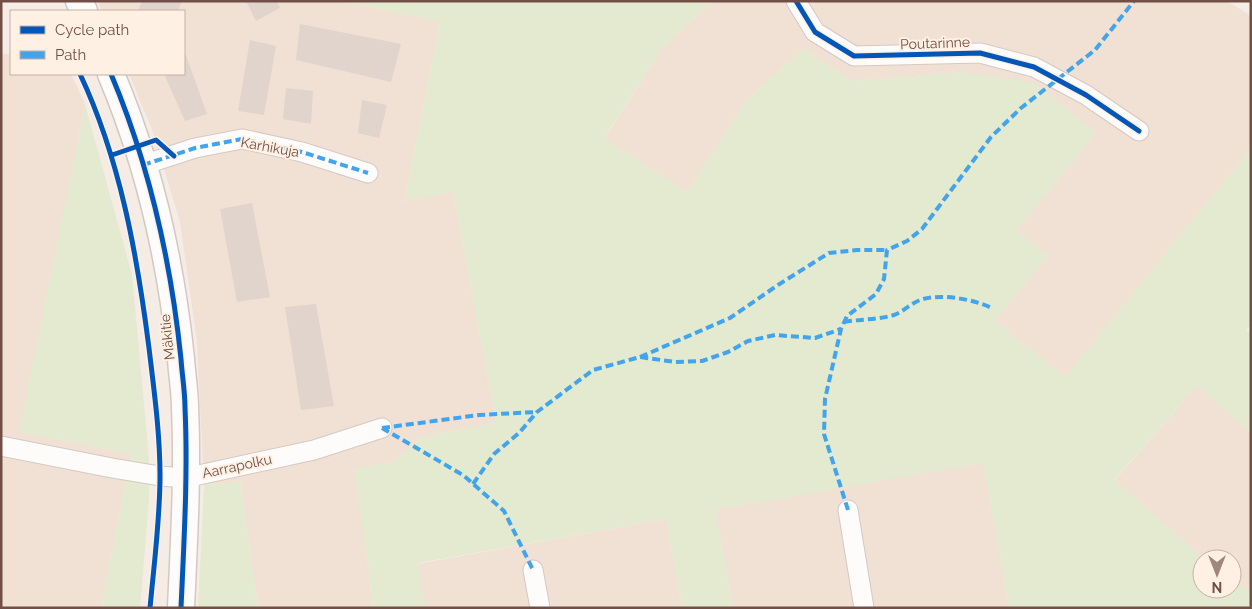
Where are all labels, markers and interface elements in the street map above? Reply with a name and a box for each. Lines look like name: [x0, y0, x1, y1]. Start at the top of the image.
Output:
legend: [10, 10, 185, 75]
text: Cycle path: [55, 21, 129, 39]
street label: Poutarinne: [900, 34, 970, 52]
text: Path: [55, 46, 86, 64]
street label: Karhikuja: [239, 134, 301, 160]
street label: Mäkitie: [157, 313, 177, 361]
street label: Aarrapolku: [201, 451, 273, 481]
north arrow: [1192, 549, 1242, 599]
text: N: [1212, 579, 1222, 595]

